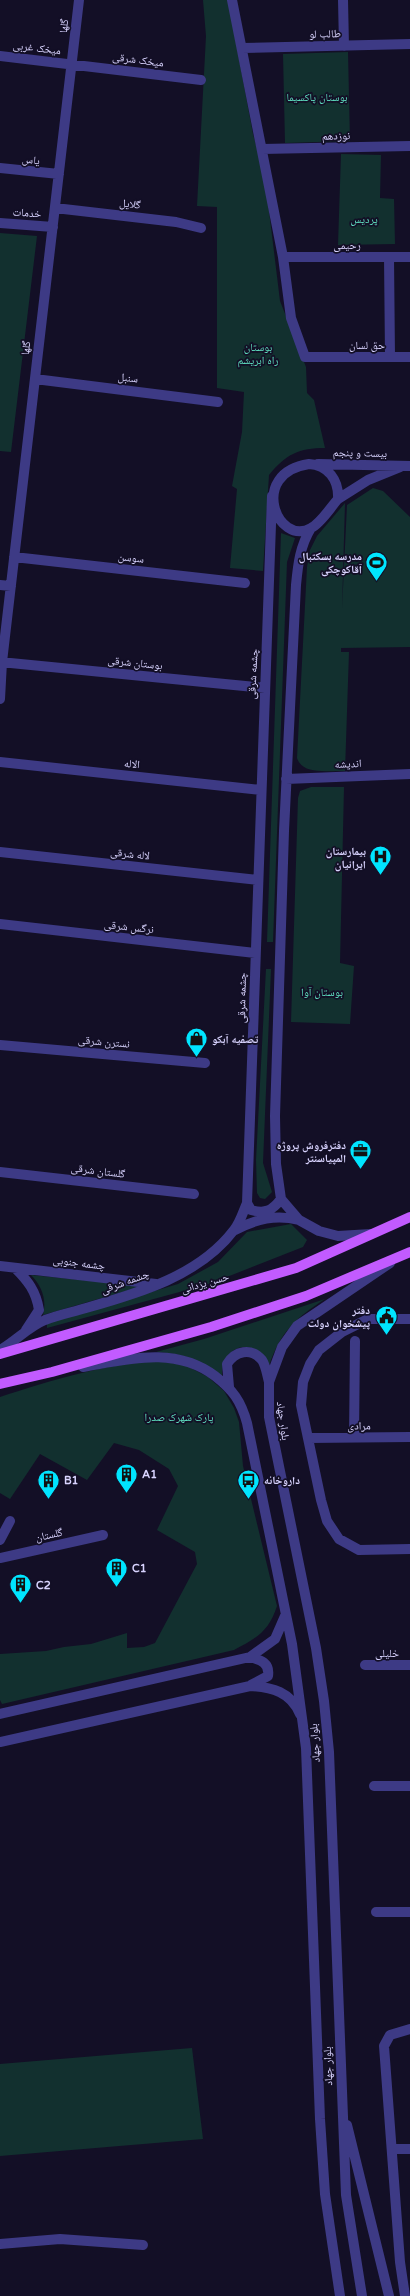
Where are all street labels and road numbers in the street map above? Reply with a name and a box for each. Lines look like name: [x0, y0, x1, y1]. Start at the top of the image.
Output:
street label: گلها: [57, 18, 71, 34]
street label: طالب لو: [309, 27, 341, 41]
street label: میخک غربی: [12, 39, 62, 57]
street label: میخک شرقی: [112, 50, 164, 70]
street label: نوزدهم: [322, 129, 350, 144]
street label: یاس: [22, 153, 41, 167]
street label: گلایل: [119, 196, 142, 212]
street label: خدمات: [12, 206, 42, 220]
street label: رحیمی: [333, 239, 361, 252]
street label: حق لسان: [349, 339, 385, 352]
street label: گلها: [19, 340, 33, 356]
street label: سنبل: [117, 370, 139, 386]
street label: بیست و پنجم: [333, 446, 387, 461]
street label: سوسن: [117, 550, 145, 566]
street label: چشمه شرقی: [245, 648, 261, 700]
street label: بوستان شرقی: [107, 654, 163, 672]
street label: الاله: [124, 757, 140, 771]
street label: اندیشه: [334, 757, 362, 771]
street label: لاله شرقی: [110, 845, 151, 863]
street label: نرگس شرقی: [103, 918, 155, 936]
street label: چشمه شرقی: [235, 973, 249, 1023]
street label: نسترن شرقی: [78, 1033, 130, 1051]
street label: گلستان شرقی: [70, 1161, 126, 1181]
street label: چشمه جنوبی: [52, 1253, 106, 1273]
street label: چشمه شرقی: [99, 1267, 151, 1297]
street label: حسن یزدانی: [179, 1270, 231, 1296]
street label: بلوار جهاد: [274, 1401, 292, 1441]
street label: مرادی: [347, 1419, 371, 1433]
street label: گلستان: [34, 1526, 64, 1544]
street label: خلیلی: [375, 1647, 399, 1660]
street label: بلوار جهاد: [307, 1723, 323, 1763]
street label: بلوار جهاد: [321, 2046, 335, 2086]

